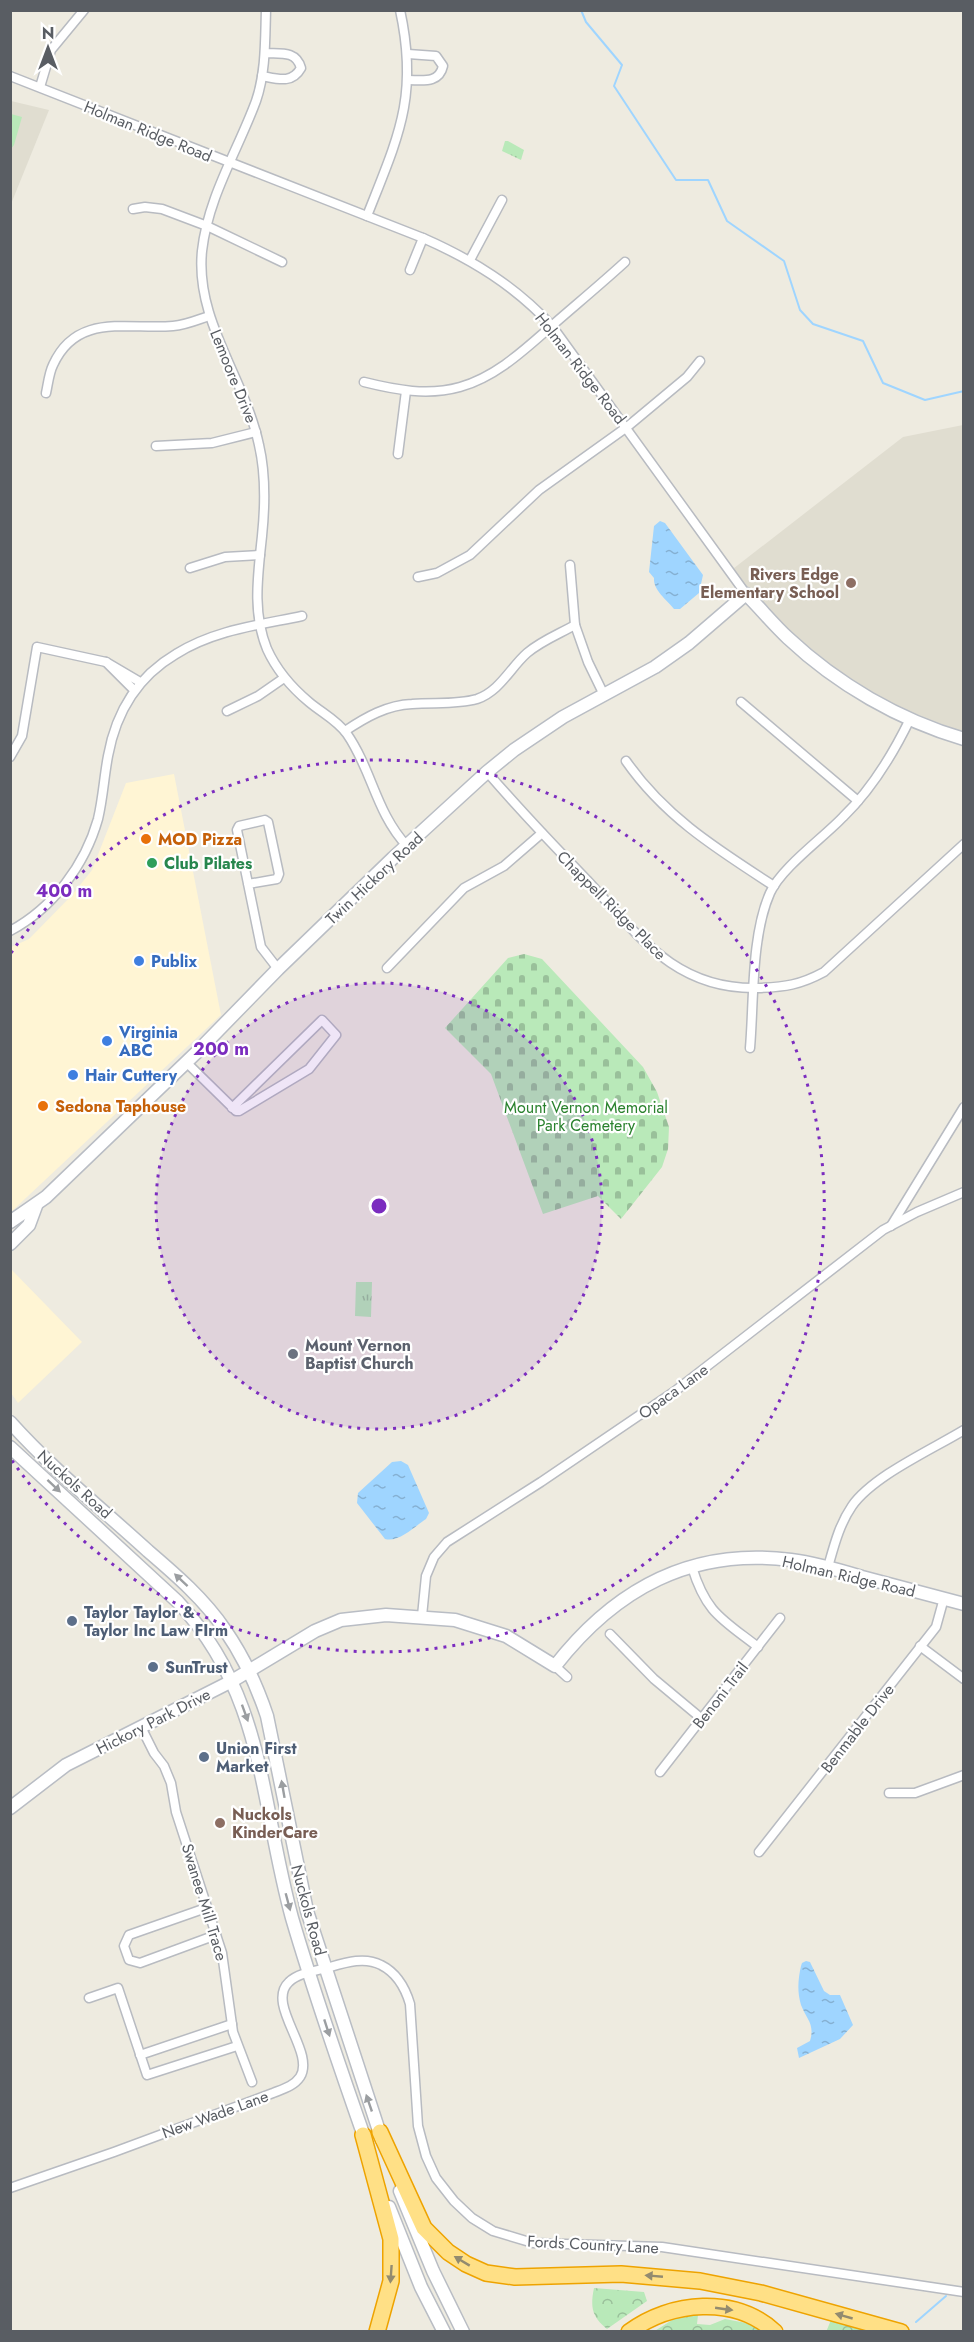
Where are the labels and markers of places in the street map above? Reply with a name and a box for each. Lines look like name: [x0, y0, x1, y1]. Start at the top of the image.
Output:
place label: Rivers Edge Elementary School: [700, 563, 839, 604]
marker: Rivers Edge Elementary School: [844, 576, 858, 590]
place label: MOD Pizza: [158, 828, 242, 851]
marker: MOD Pizza: [139, 832, 153, 846]
place label: Club Pilates: [164, 852, 252, 875]
marker: Club Pilates: [145, 856, 159, 870]
place label: Publix: [151, 950, 197, 973]
marker: Publix: [132, 954, 146, 968]
place label: Virginia ABC: [118, 1021, 178, 1062]
marker: Virginia ABC: [100, 1034, 114, 1048]
place label: Hair Cuttery: [85, 1064, 178, 1087]
marker: Hair Cuttery: [66, 1068, 80, 1082]
place label: Sedona Taphouse: [55, 1095, 186, 1118]
marker: Sedona Taphouse: [36, 1099, 50, 1113]
centre of rings: [369, 1196, 389, 1216]
place label: Mount Vernon Baptist Church: [305, 1334, 414, 1375]
marker: Mount Vernon Baptist Church: [286, 1347, 300, 1361]
place label: Taylor Taylor & Taylor Inc Law FIrm: [84, 1601, 228, 1642]
marker: Taylor Taylor & Taylor Inc Law FIrm: [65, 1614, 79, 1628]
place label: SunTrust: [165, 1656, 229, 1679]
marker: SunTrust: [146, 1660, 160, 1674]
place label: Union First Market: [216, 1737, 297, 1778]
marker: Union First Market: [197, 1750, 211, 1764]
place label: Nuckols KinderCare: [232, 1803, 318, 1844]
marker: Nuckols KinderCare: [213, 1816, 227, 1830]

